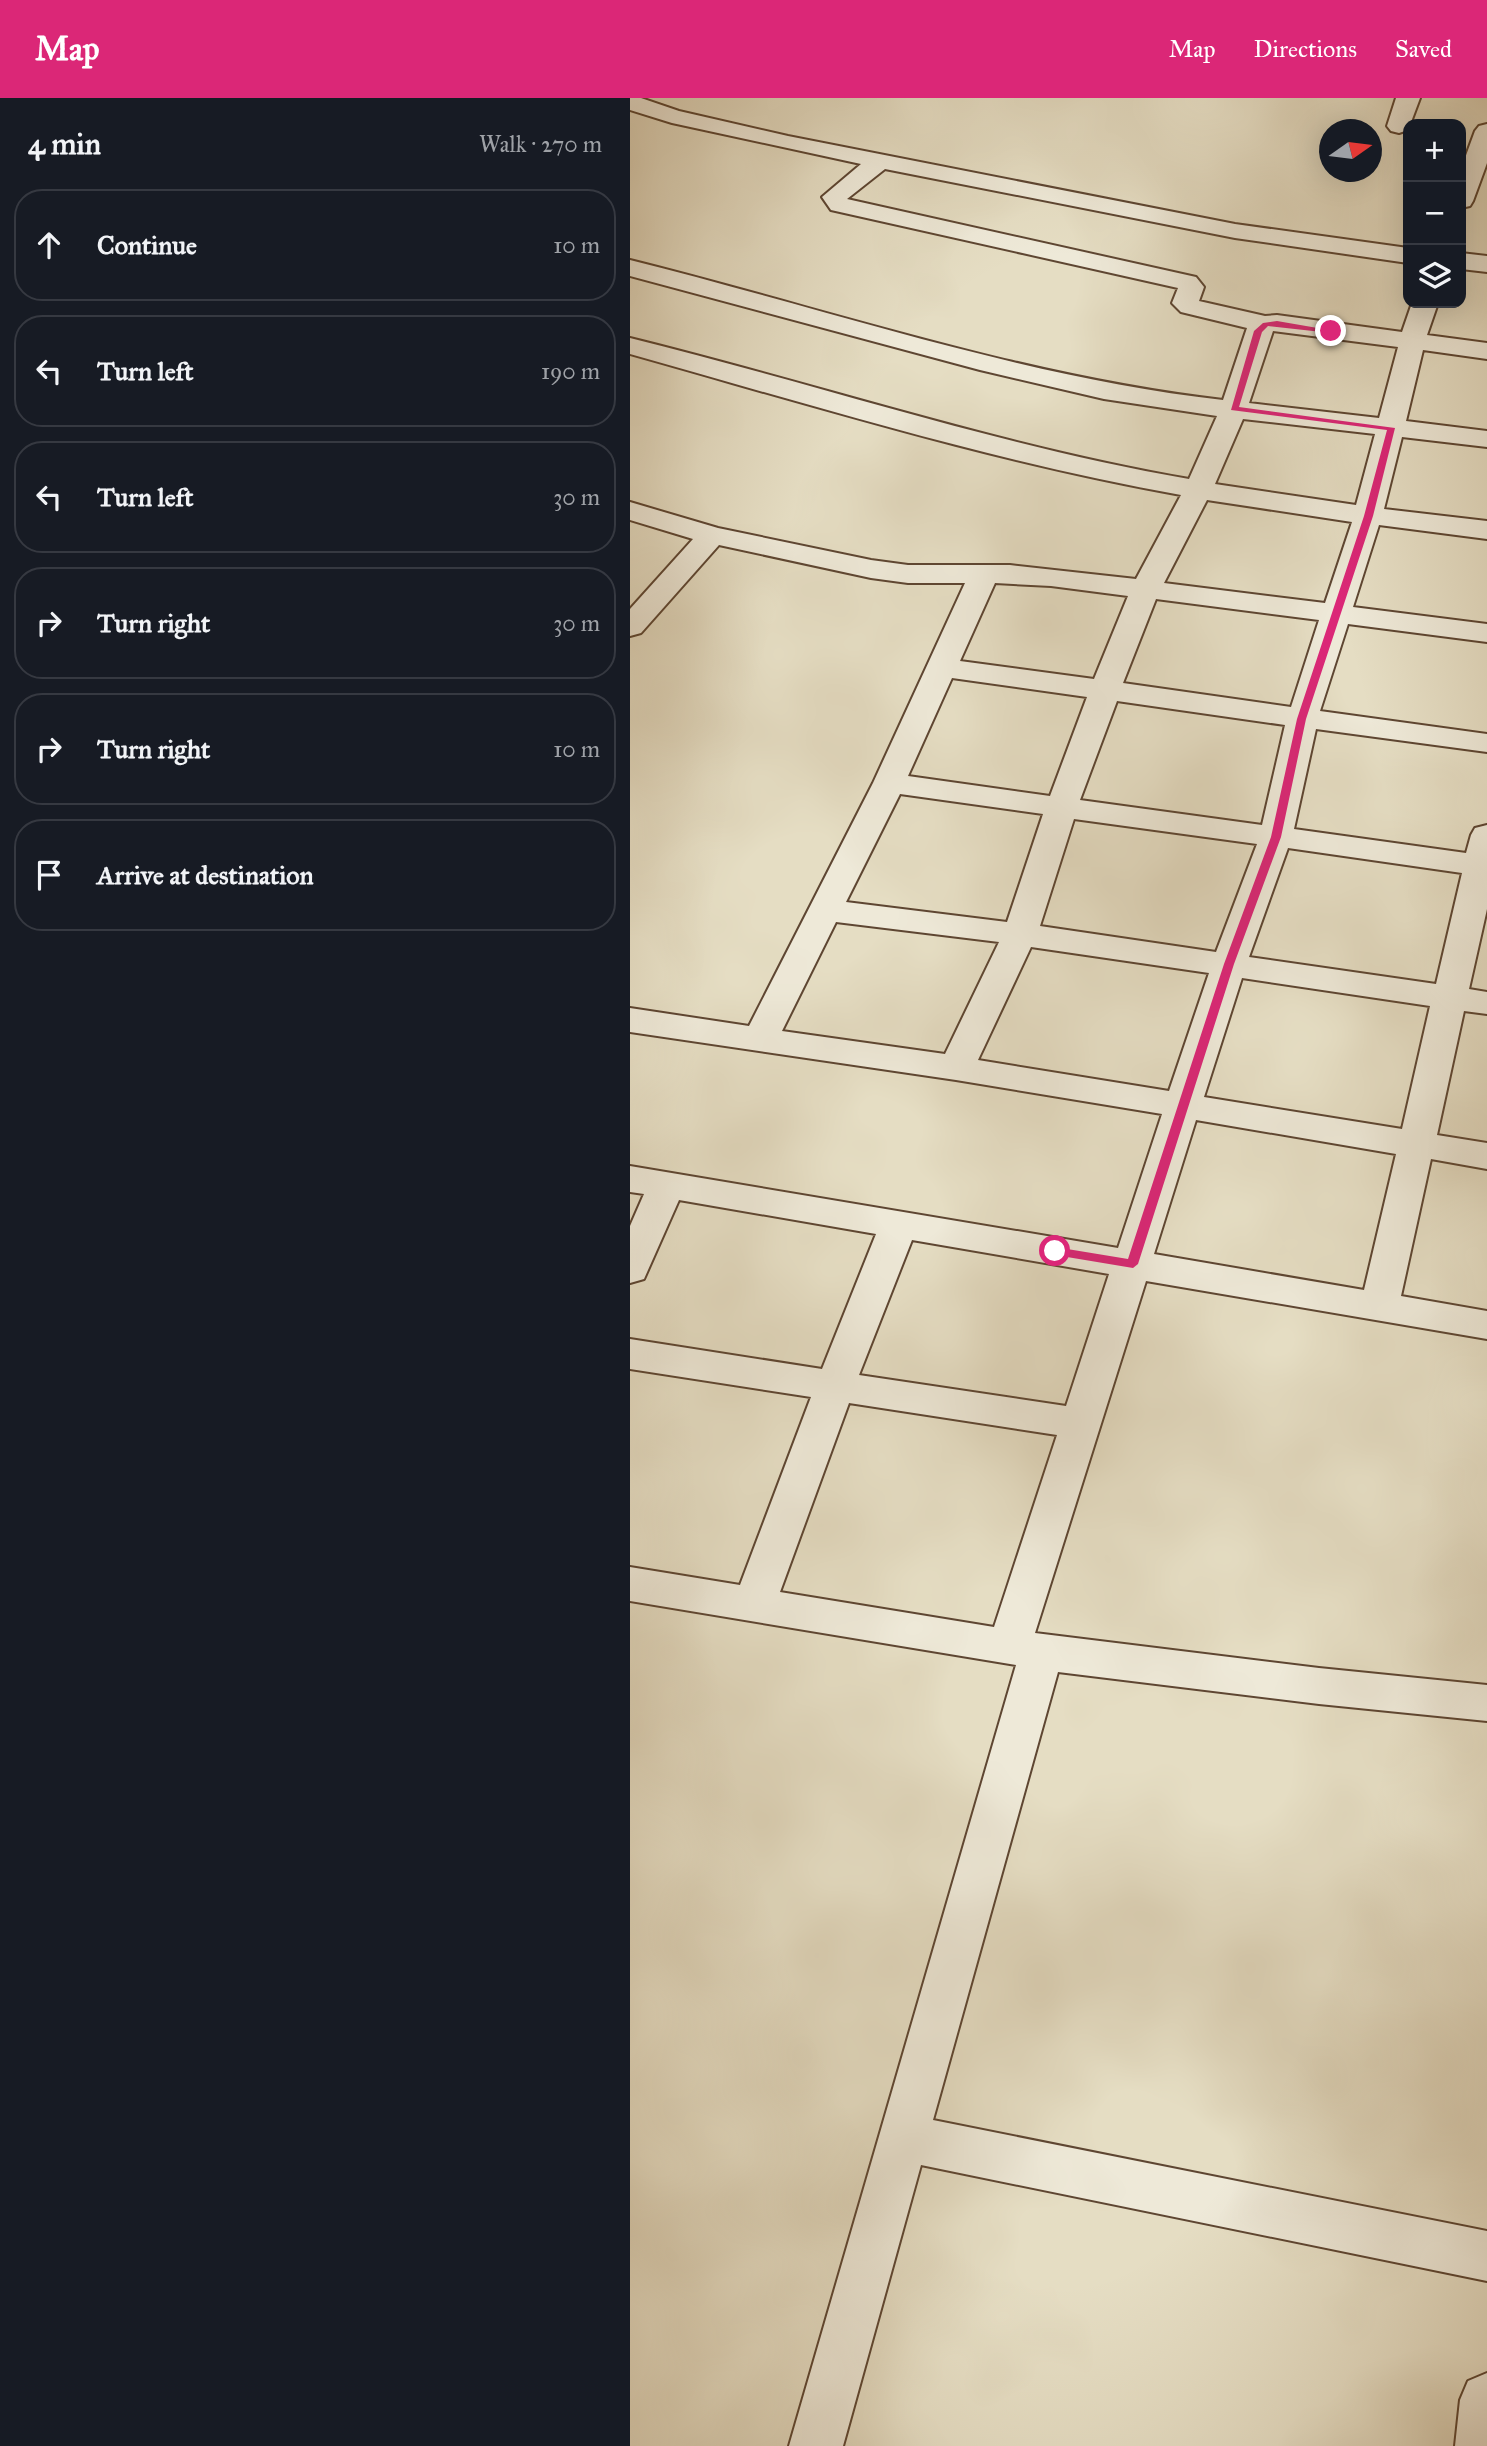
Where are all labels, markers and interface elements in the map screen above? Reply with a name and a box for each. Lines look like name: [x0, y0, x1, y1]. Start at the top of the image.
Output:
text: Map: [35, 29, 99, 69]
text: Map: [1169, 34, 1216, 64]
text: Directions: [1254, 34, 1357, 64]
text: Saved: [1395, 34, 1452, 64]
north arrow: [1319, 119, 1382, 182]
map controls: [1403, 119, 1466, 308]
button: +: [1403, 119, 1466, 182]
text: 4 min: [28, 126, 101, 162]
text: Walk · 270 m: [479, 130, 602, 158]
button: −: [1403, 182, 1466, 245]
icon: ahead: [30, 226, 68, 264]
text: Continue: [97, 229, 197, 261]
text: 10 m: [553, 231, 600, 259]
button: layers: [1403, 245, 1466, 308]
route end: [1315, 315, 1346, 346]
icon: left: [30, 352, 68, 390]
text: Turn left: [97, 355, 193, 387]
text: 190 m: [541, 357, 600, 385]
icon: left: [30, 478, 68, 516]
text: Turn left: [97, 481, 193, 513]
text: 30 m: [553, 483, 600, 511]
icon: right: [30, 604, 68, 642]
text: Turn right: [97, 607, 210, 639]
text: 30 m: [553, 609, 600, 637]
icon: right: [30, 730, 68, 768]
text: Turn right: [97, 733, 210, 765]
text: 10 m: [553, 735, 600, 763]
icon: arrive: [30, 856, 68, 894]
text: Arrive at destination: [97, 859, 314, 891]
route start: [1039, 1235, 1070, 1266]

